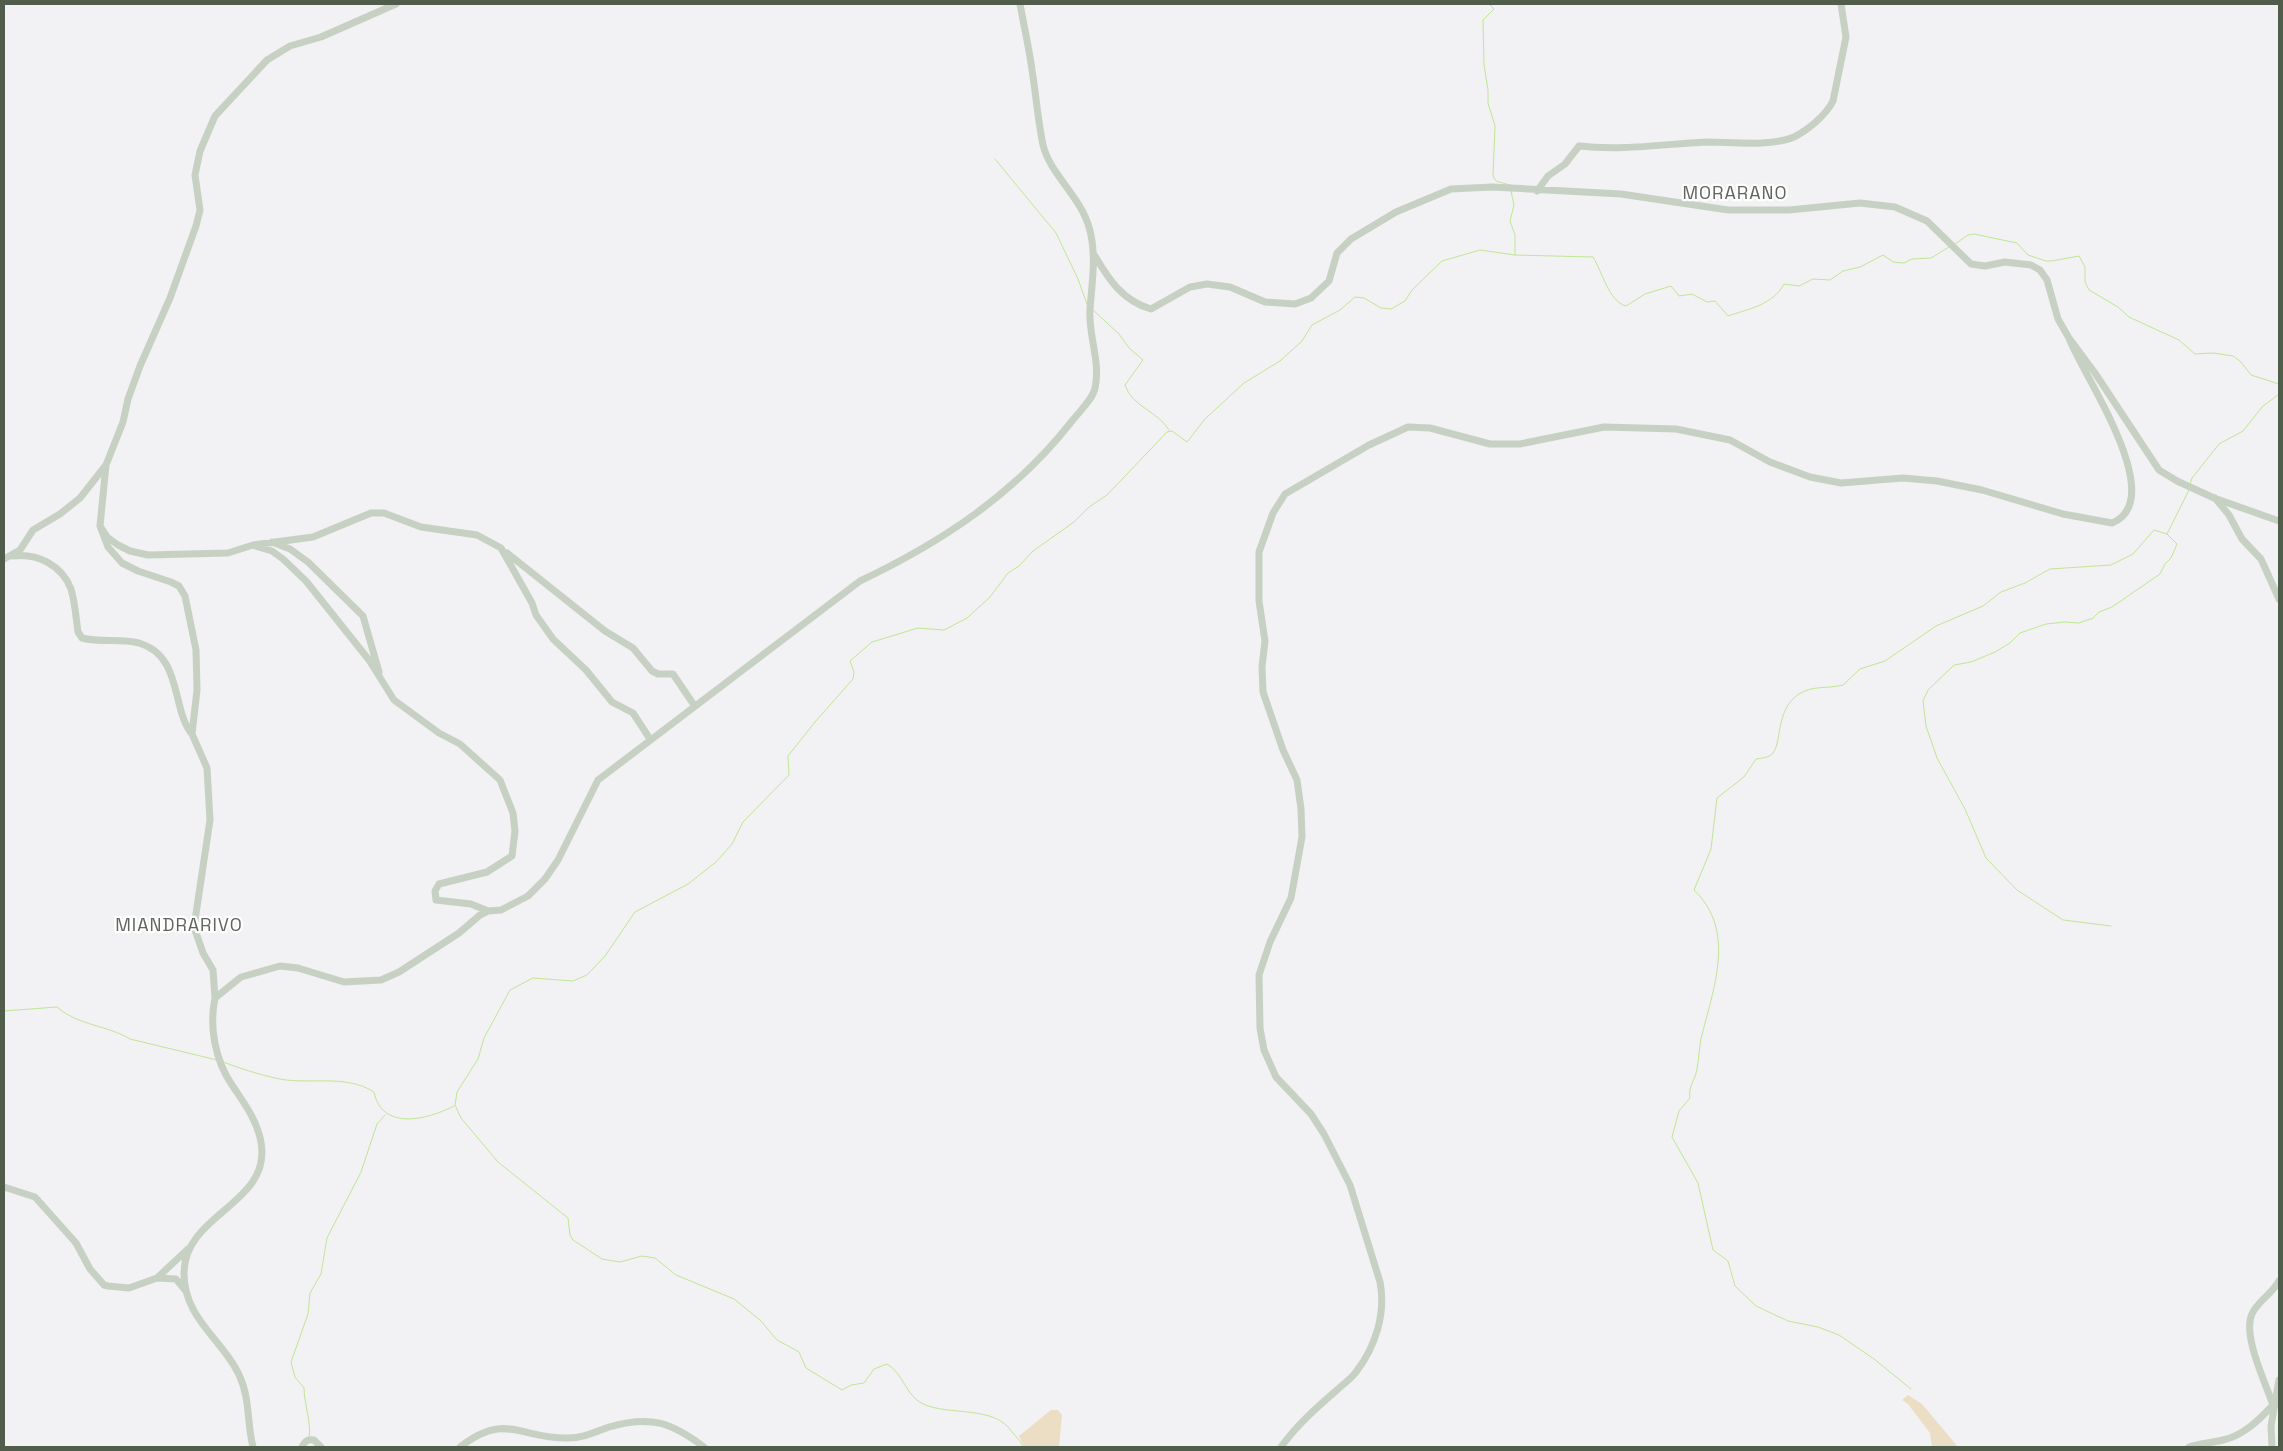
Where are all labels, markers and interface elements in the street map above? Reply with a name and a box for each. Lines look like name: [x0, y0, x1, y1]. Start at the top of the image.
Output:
district label: MORARANO: [1682, 181, 1788, 204]
district label: MIANDRARIVO: [115, 913, 243, 936]

